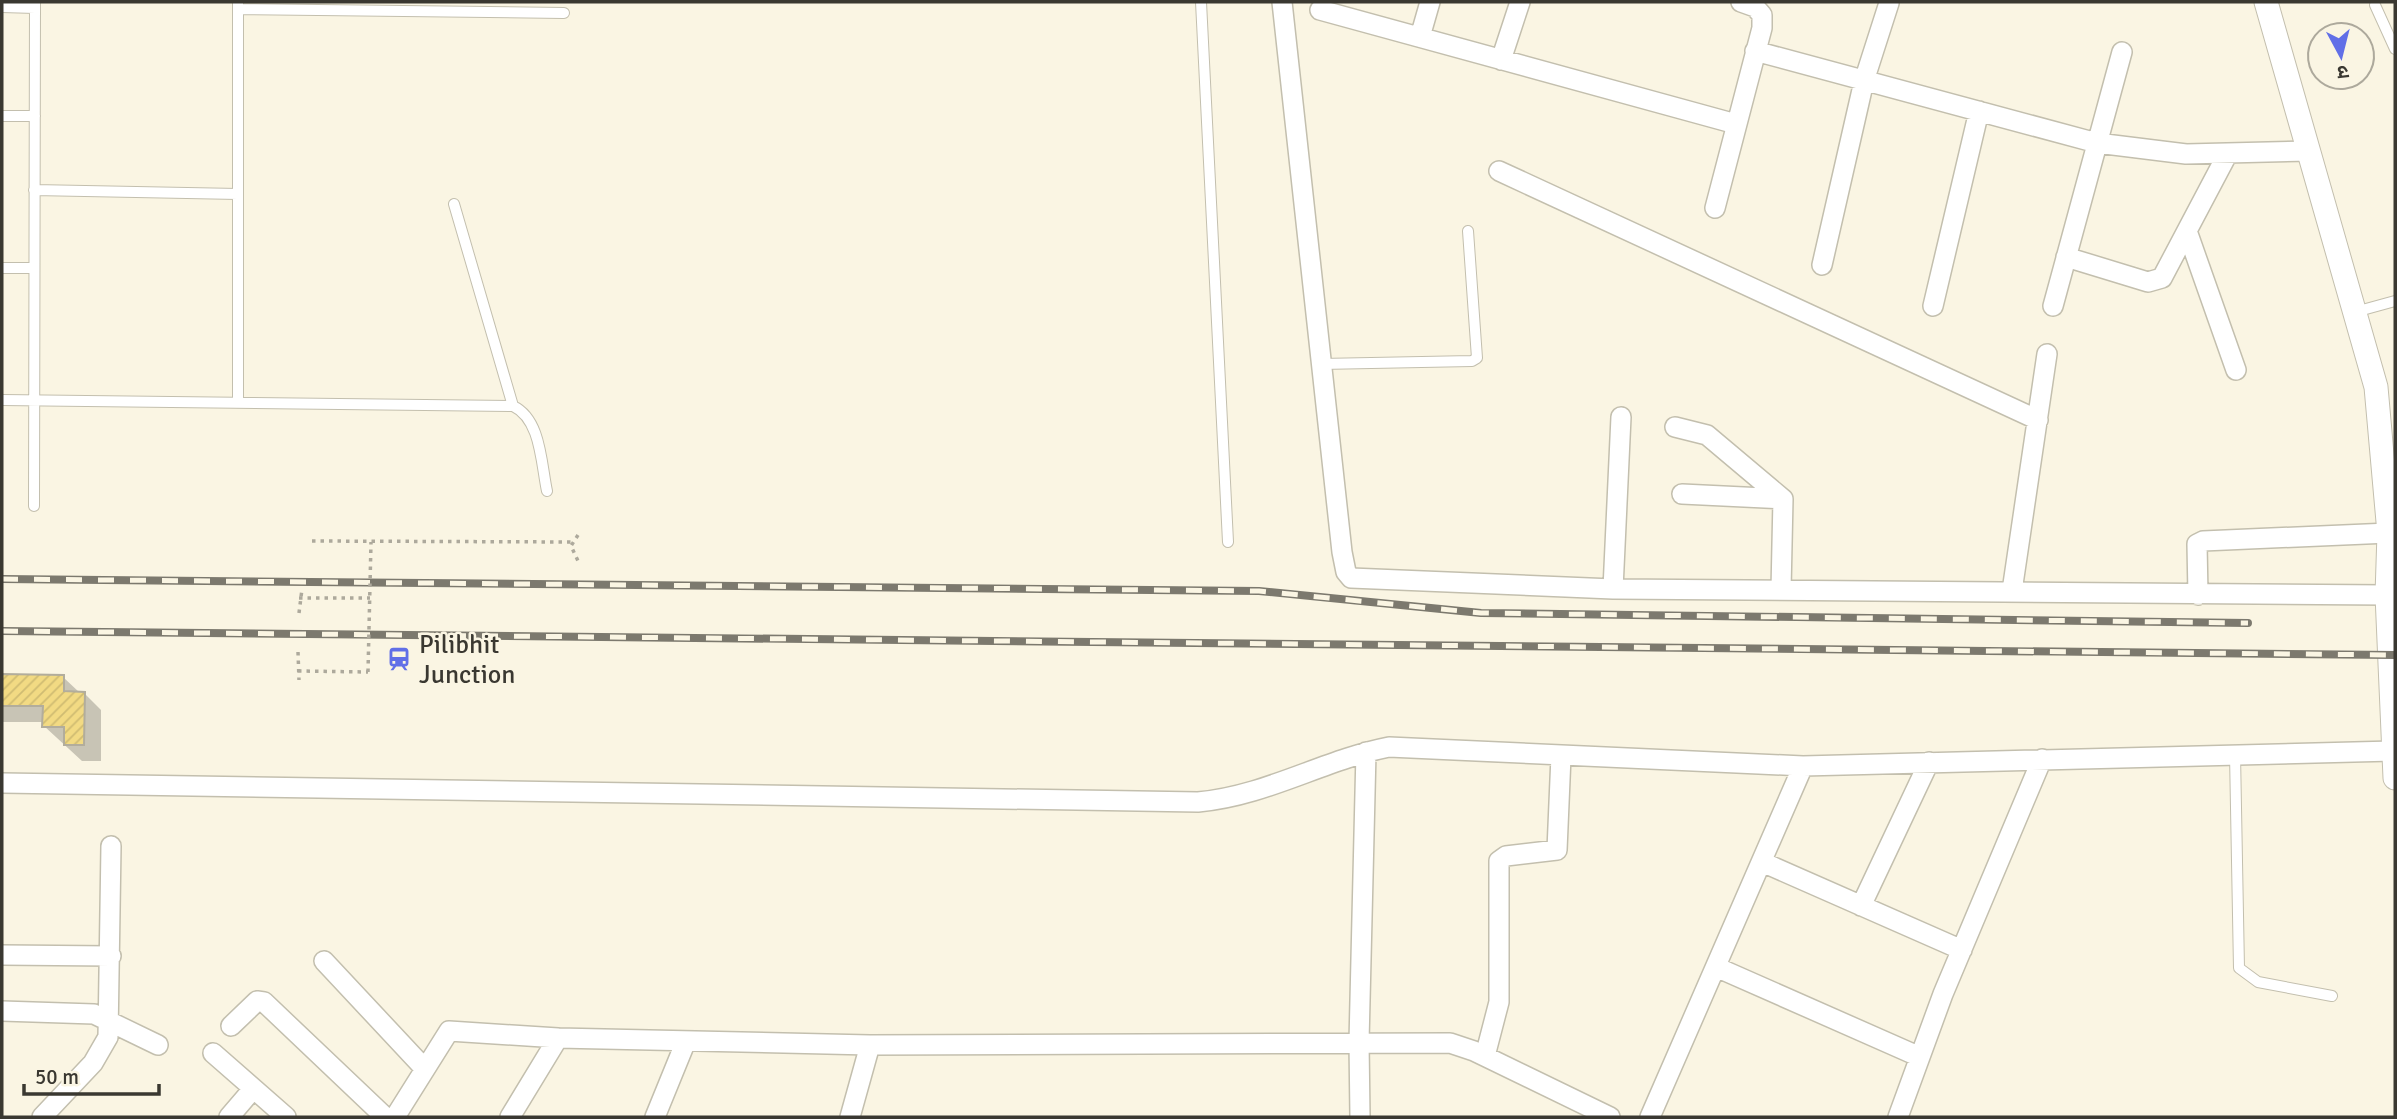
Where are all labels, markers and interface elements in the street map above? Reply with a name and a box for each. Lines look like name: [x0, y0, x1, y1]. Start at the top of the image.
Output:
north arrow: [2306, 21, 2376, 91]
text: उ: [2335, 59, 2350, 85]
place label: Pilibhit Junction: [419, 629, 515, 691]
station icon: Pilibhit Junction: [385, 645, 413, 673]
scale bar: [24, 1052, 159, 1096]
text: 50 m: [35, 1064, 79, 1090]

